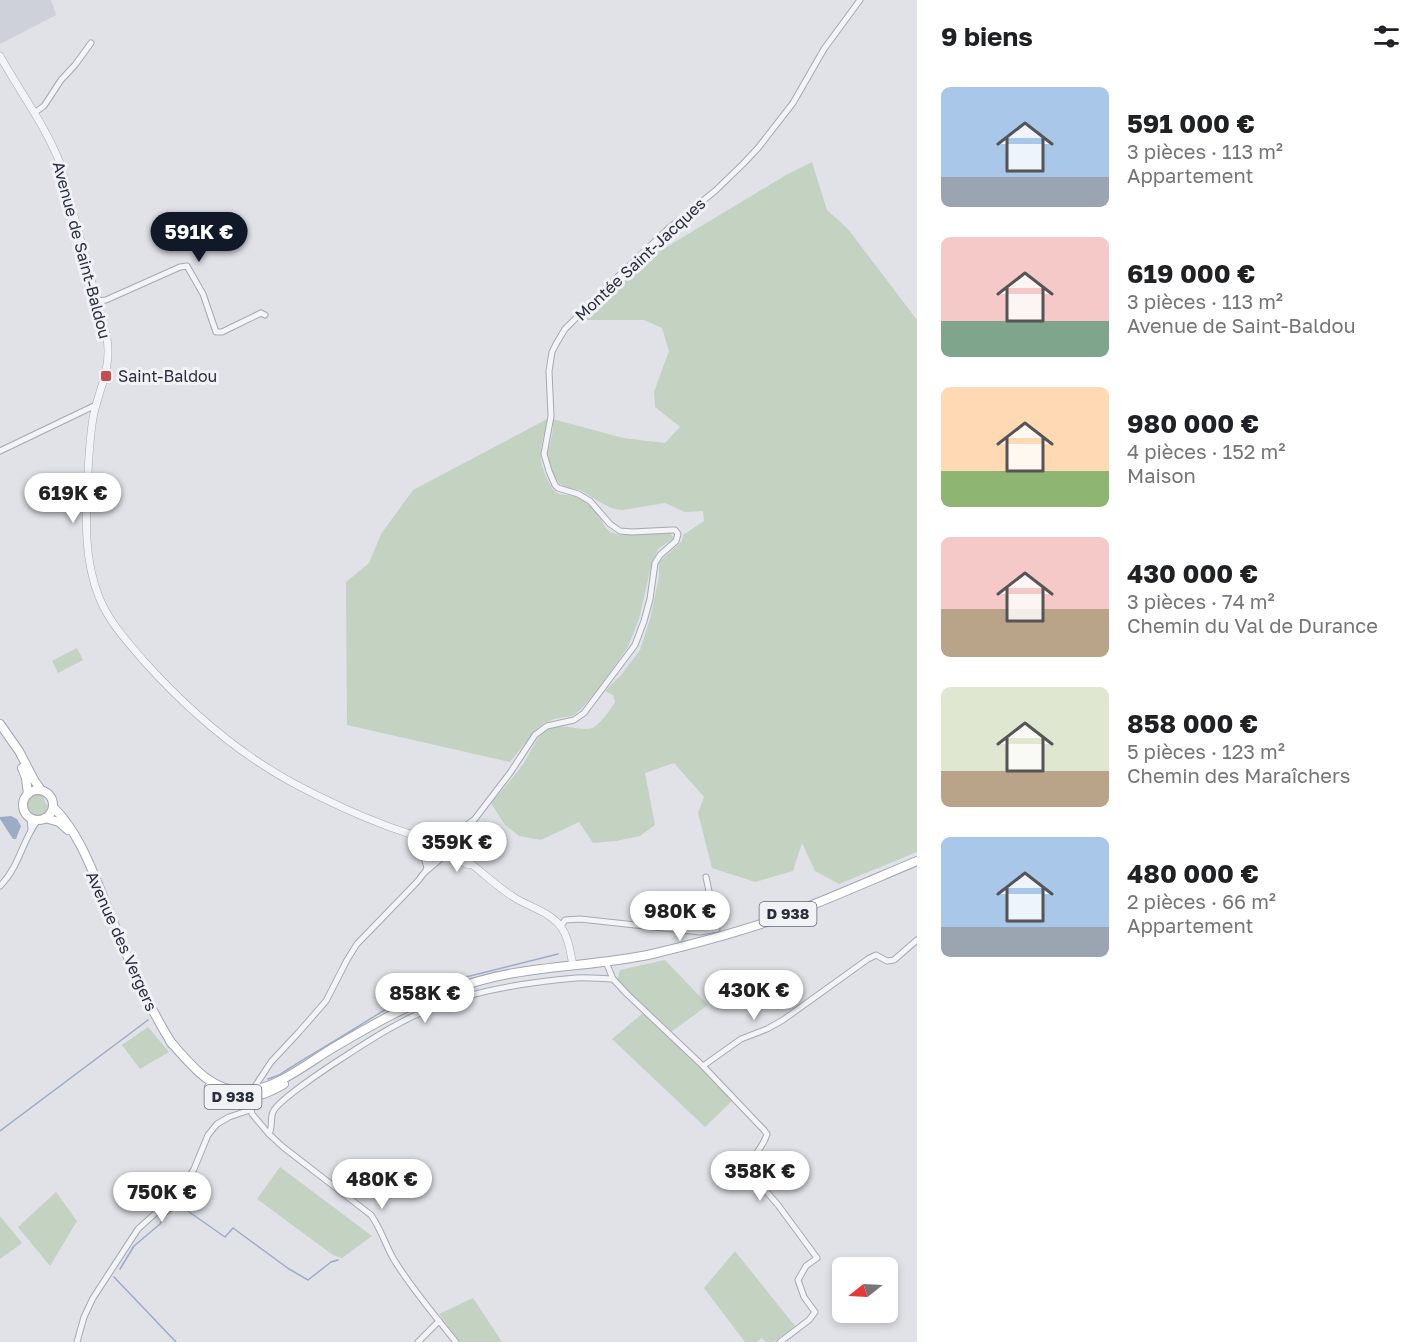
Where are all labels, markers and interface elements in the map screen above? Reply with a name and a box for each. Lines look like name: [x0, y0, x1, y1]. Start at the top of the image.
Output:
icon: filters: [1370, 20, 1403, 53]
text: 9 biens: [941, 21, 1033, 52]
text: 591 000 €: [1127, 108, 1255, 139]
icon: home: [989, 111, 1061, 183]
text: 3 pièces · 113 m²: [1127, 139, 1283, 163]
street label: Avenue de Saint-Baldou: [49, 159, 115, 341]
text: Appartement: [1127, 163, 1254, 187]
street label: Montée Saint-Jacques: [571, 193, 709, 325]
pin: 591K €: [150, 212, 248, 263]
text: 591K €: [165, 219, 233, 243]
text: 619 000 €: [1127, 258, 1255, 289]
icon: home: [989, 261, 1061, 333]
text: 3 pièces · 113 m²: [1127, 289, 1283, 313]
text: Avenue de Saint-Baldou: [1127, 313, 1356, 337]
place label: Saint-Baldou: [118, 366, 217, 386]
marker: Saint-Baldou: [99, 369, 113, 383]
text: 980 000 €: [1127, 408, 1259, 439]
icon: home: [989, 411, 1061, 483]
text: 4 pièces · 152 m²: [1127, 439, 1285, 463]
text: Maison: [1127, 463, 1196, 487]
pin: 619K €: [24, 473, 122, 524]
text: 619K €: [38, 480, 108, 504]
text: 430 000 €: [1127, 558, 1258, 589]
icon: home: [989, 561, 1061, 633]
text: 3 pièces · 74 m²: [1127, 589, 1275, 613]
text: Chemin du Val de Durance: [1127, 613, 1378, 637]
text: 858 000 €: [1127, 708, 1258, 739]
icon: home: [989, 711, 1061, 783]
text: 5 pièces · 123 m²: [1127, 739, 1285, 763]
text: Chemin des Maraîchers: [1127, 763, 1350, 787]
pin: 359K €: [408, 822, 506, 873]
text: 359K €: [422, 829, 492, 853]
text: 480 000 €: [1127, 858, 1259, 889]
icon: home: [989, 861, 1061, 933]
street label: Avenue des Vergers: [82, 868, 162, 1014]
text: 2 pièces · 66 m²: [1127, 889, 1276, 913]
pin: 980K €: [631, 891, 729, 942]
text: 980K €: [644, 898, 716, 922]
road number: D 938: [760, 902, 816, 926]
text: Appartement: [1127, 913, 1254, 937]
pin: 430K €: [705, 970, 803, 1021]
pin: 858K €: [376, 973, 474, 1024]
text: 430K €: [718, 977, 790, 1001]
text: 858K €: [389, 980, 461, 1004]
road number: D 938: [204, 1085, 262, 1109]
pin: 358K €: [711, 1151, 809, 1202]
text: 358K €: [725, 1158, 795, 1182]
pin: 480K €: [333, 1159, 431, 1210]
text: 480K €: [346, 1166, 418, 1190]
pin: 750K €: [113, 1172, 211, 1223]
text: 750K €: [127, 1179, 197, 1203]
north arrow: [832, 1257, 898, 1323]
map controls: [832, 1257, 898, 1323]

